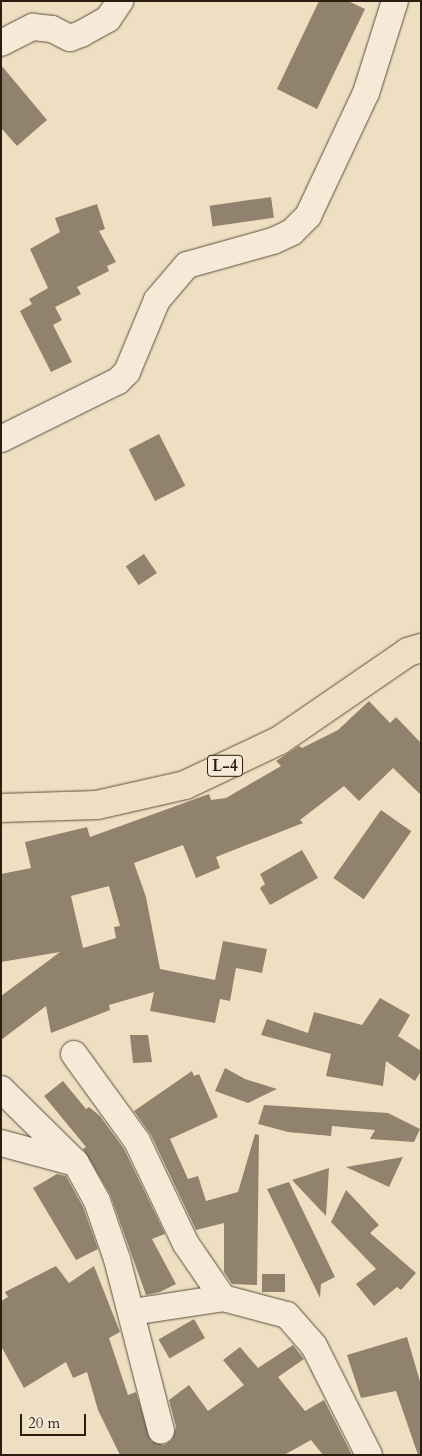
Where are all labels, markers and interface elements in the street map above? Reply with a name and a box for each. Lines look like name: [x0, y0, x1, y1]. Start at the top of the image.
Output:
road number: L-4: [206, 752, 244, 779]
scale bar: [22, 1404, 89, 1436]
text: 20 m: [28, 1413, 60, 1433]

